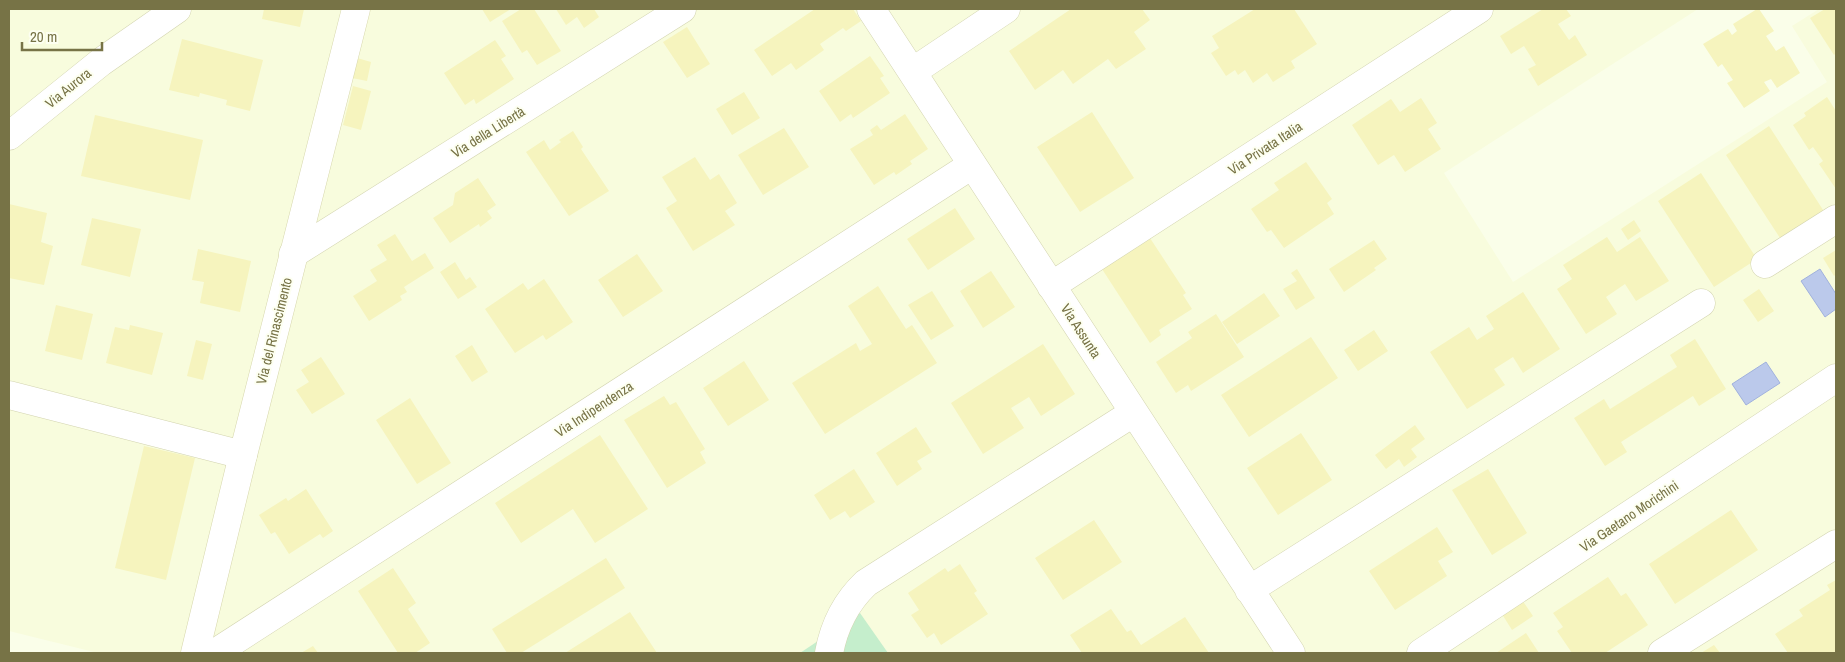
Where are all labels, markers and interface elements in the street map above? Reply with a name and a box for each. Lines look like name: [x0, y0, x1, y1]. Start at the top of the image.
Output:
scale bar: [22, 20, 102, 52]
text: 20 m: [30, 26, 57, 47]
street label: Via Aurora: [41, 64, 95, 112]
street label: Via della Libertà: [448, 102, 529, 162]
street label: Via Privata Italia: [1225, 117, 1306, 179]
street label: Via del Rinascimento: [252, 276, 296, 386]
street label: Via Assunta: [1057, 300, 1106, 362]
street label: Via Indipendenza: [551, 377, 637, 441]
street label: Via Gaetano Morichini: [1576, 476, 1682, 556]

